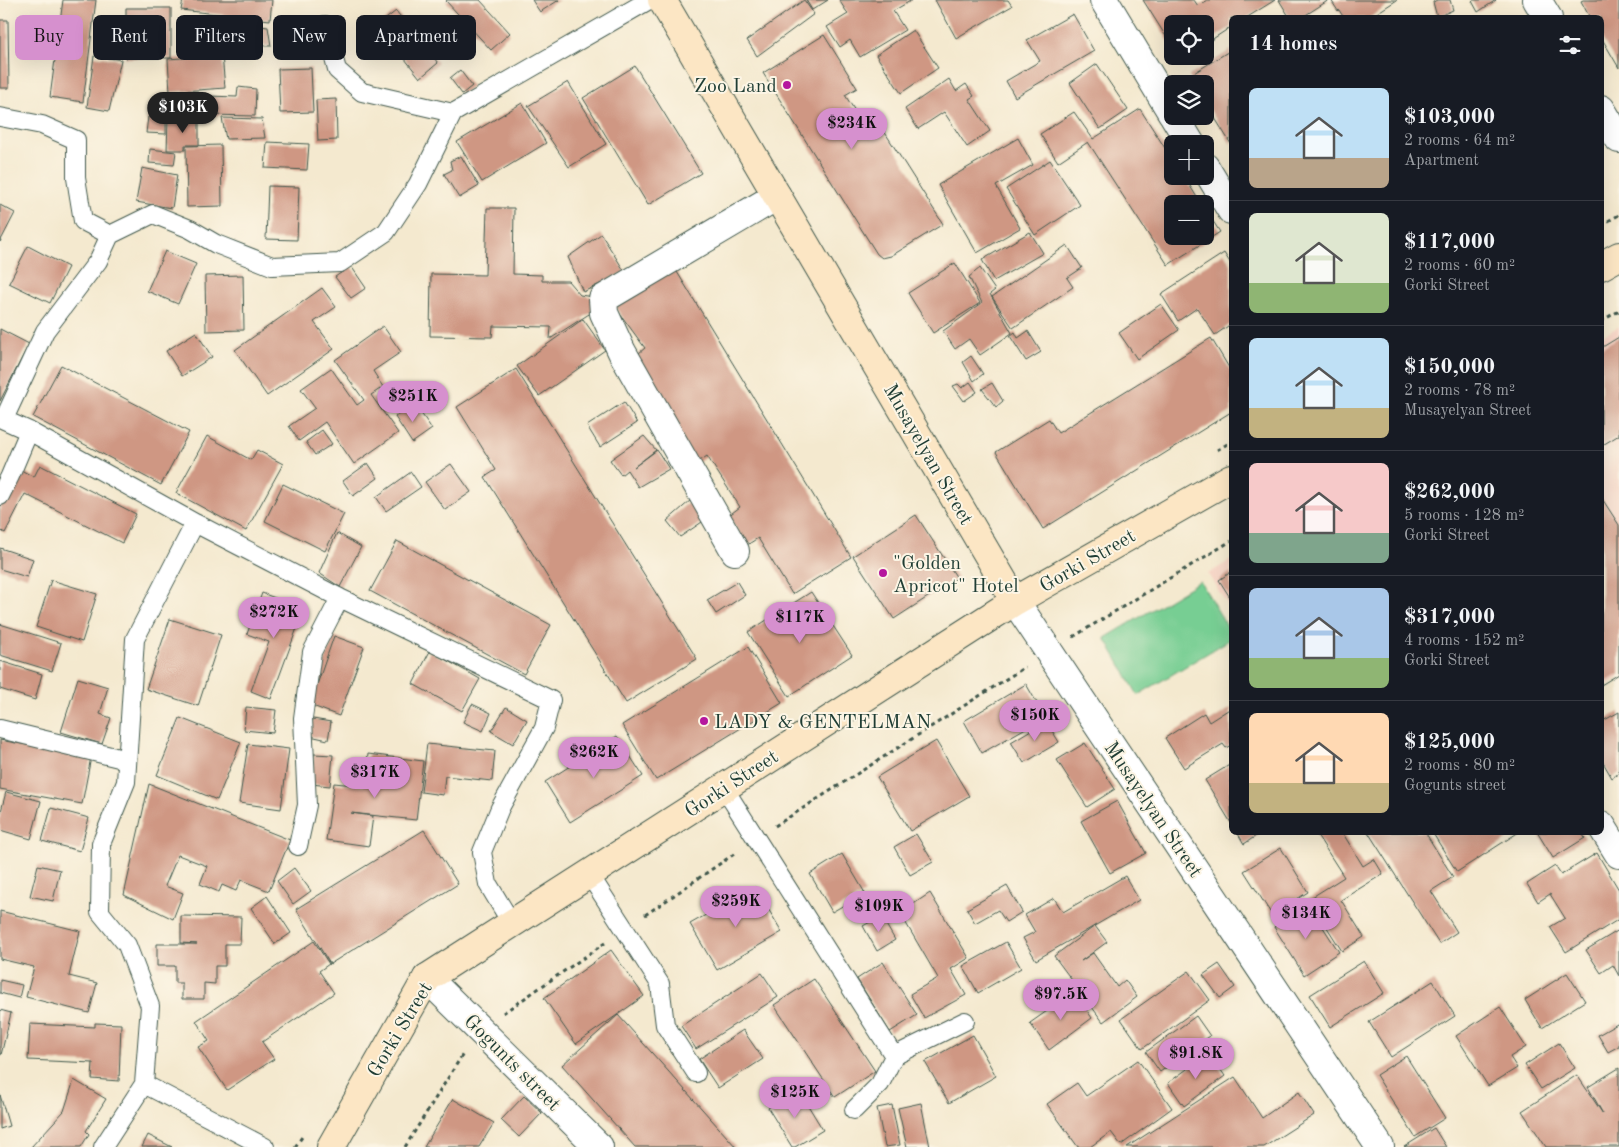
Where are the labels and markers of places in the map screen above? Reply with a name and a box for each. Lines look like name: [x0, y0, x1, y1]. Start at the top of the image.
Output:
place label: Zoo Land: [694, 77, 777, 97]
marker: Zoo Land: [781, 79, 793, 91]
pin: $103K: [148, 92, 218, 134]
pin: $234K: [817, 108, 887, 150]
pin: $251K: [378, 380, 448, 423]
place label: "Golden Apricot" Hotel: [893, 554, 1019, 597]
marker: "Golden Apricot" Hotel: [877, 567, 889, 579]
pin: $272K: [239, 596, 309, 639]
pin: $117K: [765, 602, 835, 644]
pin: $150K: [1000, 700, 1070, 742]
place label: LADY & GENTELMAN: [714, 713, 931, 733]
marker: LADY & GENTELMAN: [698, 715, 710, 727]
pin: $262K: [559, 736, 629, 779]
pin: $317K: [340, 756, 410, 799]
pin: $259K: [701, 886, 771, 928]
pin: $109K: [844, 890, 914, 933]
pin: $134K: [1271, 898, 1341, 940]
pin: $97.5K: [1020, 978, 1102, 1021]
pin: $91.8K: [1155, 1038, 1237, 1080]
pin: $125K: [760, 1076, 830, 1119]

